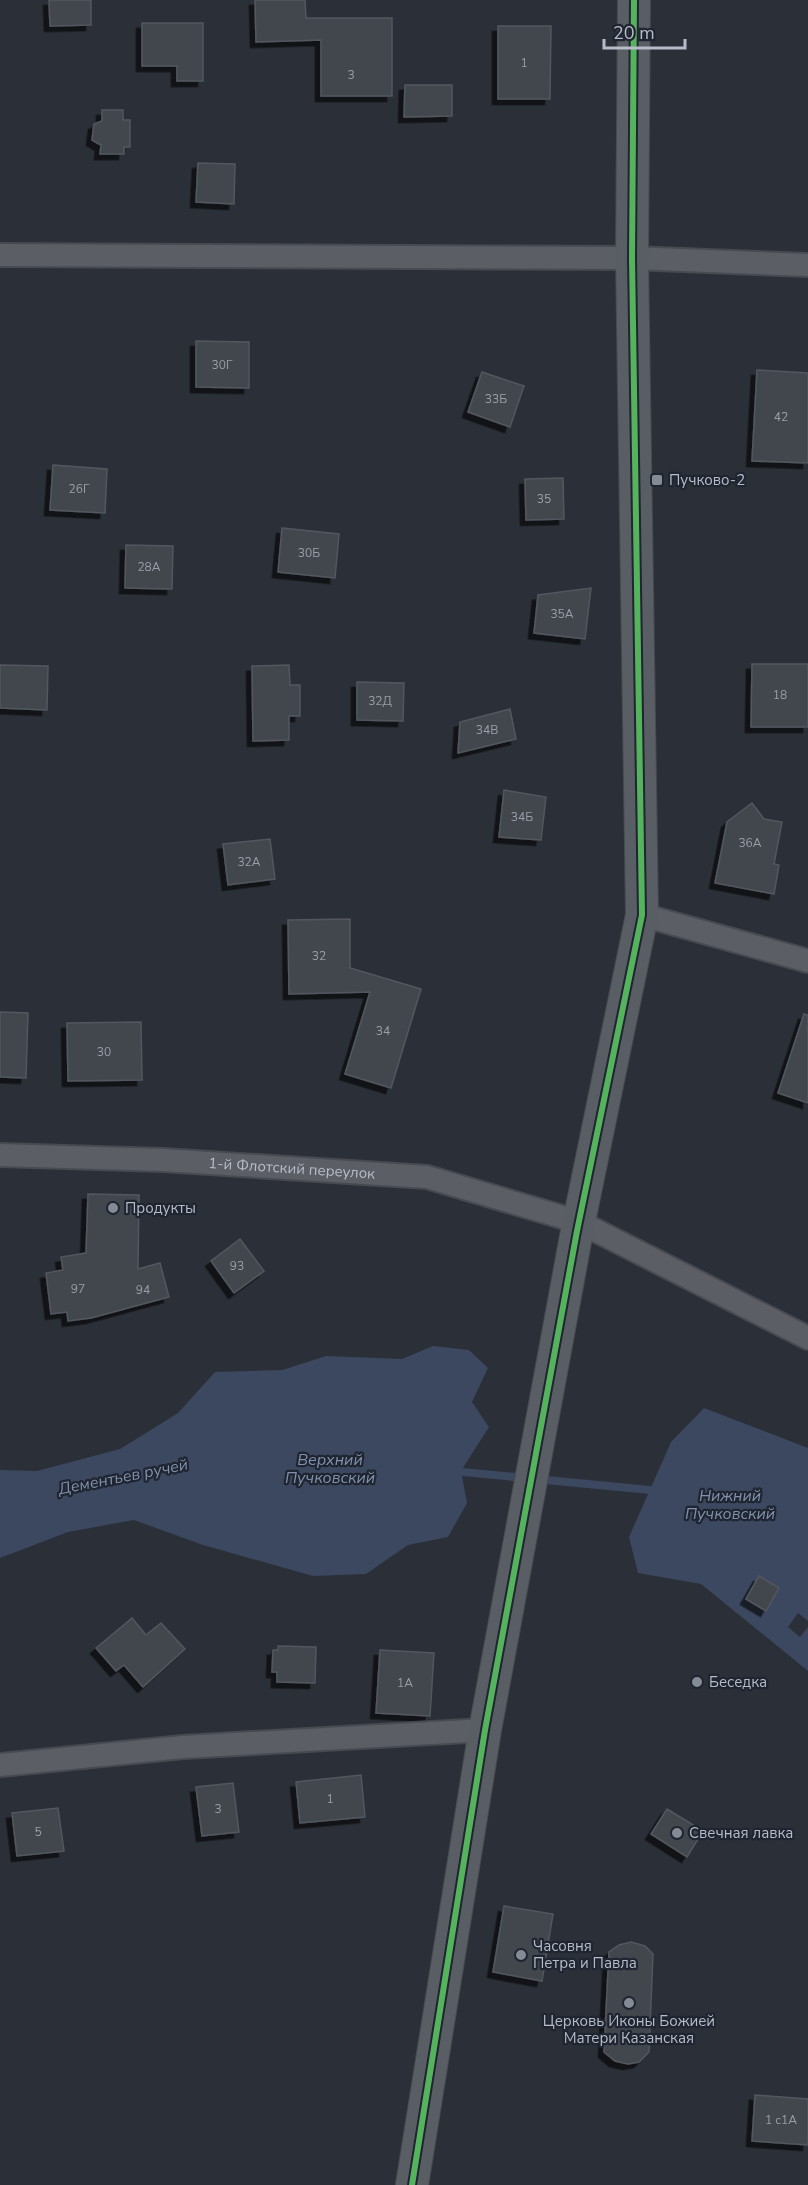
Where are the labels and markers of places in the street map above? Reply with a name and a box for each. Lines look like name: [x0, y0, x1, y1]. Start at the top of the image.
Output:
place label: Пучково-2: [669, 470, 745, 490]
marker: Пучково-2: [650, 473, 664, 487]
place label: Продукты: [125, 1198, 196, 1218]
marker: Продукты: [106, 1201, 120, 1215]
place label: Беседка: [709, 1672, 767, 1692]
marker: Беседка: [690, 1675, 704, 1689]
place label: Свечная лавка: [689, 1823, 793, 1843]
marker: Свечная лавка: [670, 1826, 684, 1840]
place label: Часовня Петра и Павла: [533, 1936, 637, 1973]
marker: Часовня Петра и Павла: [514, 1948, 528, 1962]
marker: Церковь Иконы Божией Матери Казанская: [622, 1996, 636, 2010]
place label: Церковь Иконы Божией Матери Казанская: [543, 2011, 715, 2048]

